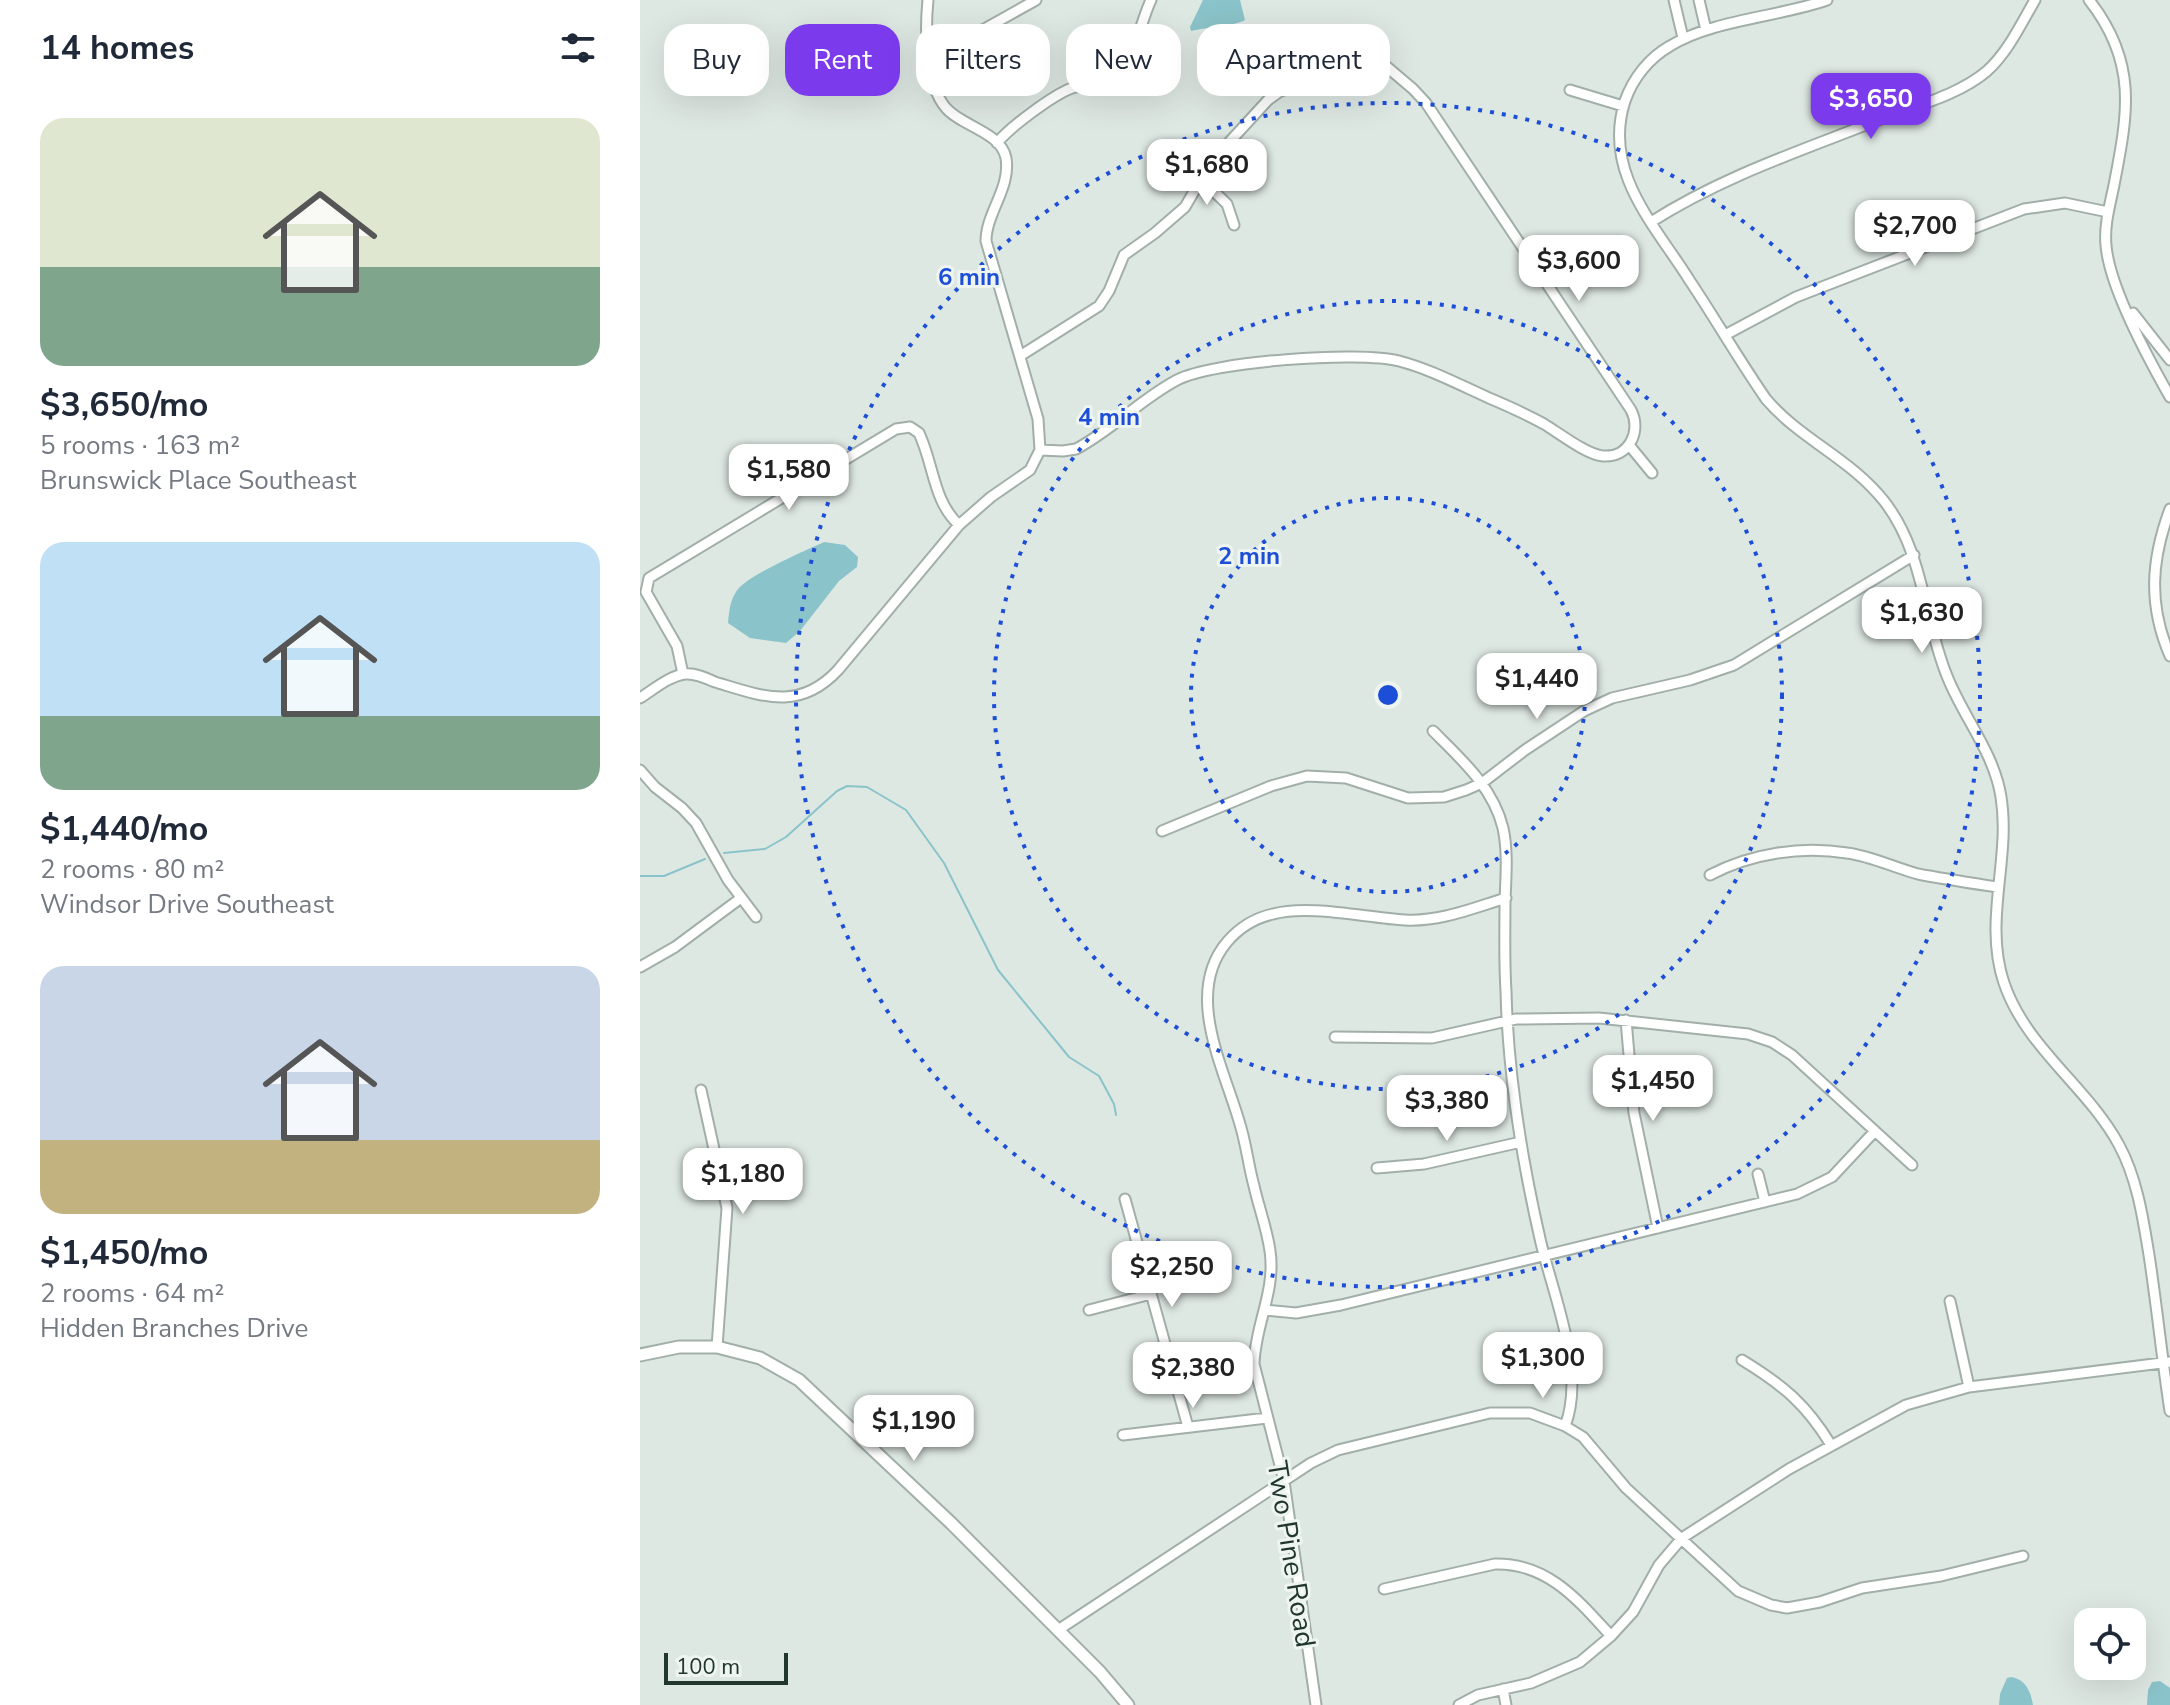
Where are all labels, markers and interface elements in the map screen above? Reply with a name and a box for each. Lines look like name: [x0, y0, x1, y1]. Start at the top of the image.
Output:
chip: Buy: [664, 24, 769, 96]
chip: Rent: [785, 24, 900, 96]
chip: Filters: [916, 24, 1050, 96]
chip: New: [1066, 24, 1181, 96]
chip: Apartment: [1197, 24, 1390, 96]
text: 14 homes: [40, 25, 194, 71]
icon: filters: [556, 26, 600, 70]
pin: $3,650: [1806, 73, 1936, 141]
text: $3,650: [1829, 81, 1913, 116]
pin: $1,680: [1142, 139, 1272, 207]
text: $1,680: [1165, 147, 1249, 182]
icon: home: [248, 170, 392, 314]
pin: $2,700: [1850, 200, 1980, 268]
text: $2,700: [1873, 208, 1957, 243]
pin: $3,600: [1514, 235, 1644, 303]
text: $3,600: [1537, 243, 1621, 278]
text: 6 min: [938, 261, 1000, 293]
text: $3,650/mo: [40, 382, 208, 428]
text: 4 min: [1078, 401, 1140, 433]
text: 5 rooms · 163 m²: [40, 428, 240, 463]
pin: $1,580: [724, 444, 854, 512]
text: $1,580: [747, 452, 831, 487]
text: Brunswick Place Southeast: [40, 463, 356, 498]
text: 2 min: [1218, 540, 1280, 572]
pin: $1,630: [1857, 587, 1987, 655]
icon: home: [248, 594, 392, 738]
text: $1,630: [1880, 595, 1964, 630]
pin: $1,440: [1472, 653, 1602, 721]
text: $1,440: [1495, 661, 1579, 696]
centre of rings: [1374, 681, 1402, 709]
text: $1,440/mo: [40, 806, 208, 852]
text: 2 rooms · 80 m²: [40, 852, 224, 887]
text: Windsor Drive Southeast: [40, 887, 334, 922]
icon: home: [248, 1018, 392, 1162]
pin: $1,450: [1588, 1055, 1718, 1123]
text: $1,450: [1611, 1063, 1695, 1098]
pin: $3,380: [1382, 1075, 1512, 1143]
text: $3,380: [1405, 1083, 1489, 1118]
pin: $1,180: [678, 1148, 808, 1216]
text: $1,180: [701, 1156, 785, 1191]
text: $1,450/mo: [40, 1230, 208, 1276]
pin: $2,250: [1107, 1241, 1237, 1309]
text: $2,250: [1130, 1249, 1214, 1284]
text: 2 rooms · 64 m²: [40, 1276, 224, 1311]
text: Hidden Branches Drive: [40, 1311, 308, 1346]
pin: $1,300: [1478, 1332, 1608, 1400]
text: $1,300: [1501, 1340, 1585, 1375]
pin: $2,380: [1128, 1342, 1258, 1410]
text: $2,380: [1151, 1350, 1235, 1385]
pin: $1,190: [849, 1395, 979, 1463]
text: $1,190: [872, 1403, 956, 1438]
street label: Two Pine Road: [1258, 1458, 1325, 1650]
map controls: [2074, 1608, 2146, 1680]
button: locate: [2074, 1608, 2146, 1680]
scale bar: [664, 1649, 788, 1685]
text: 100 m: [676, 1652, 740, 1682]

